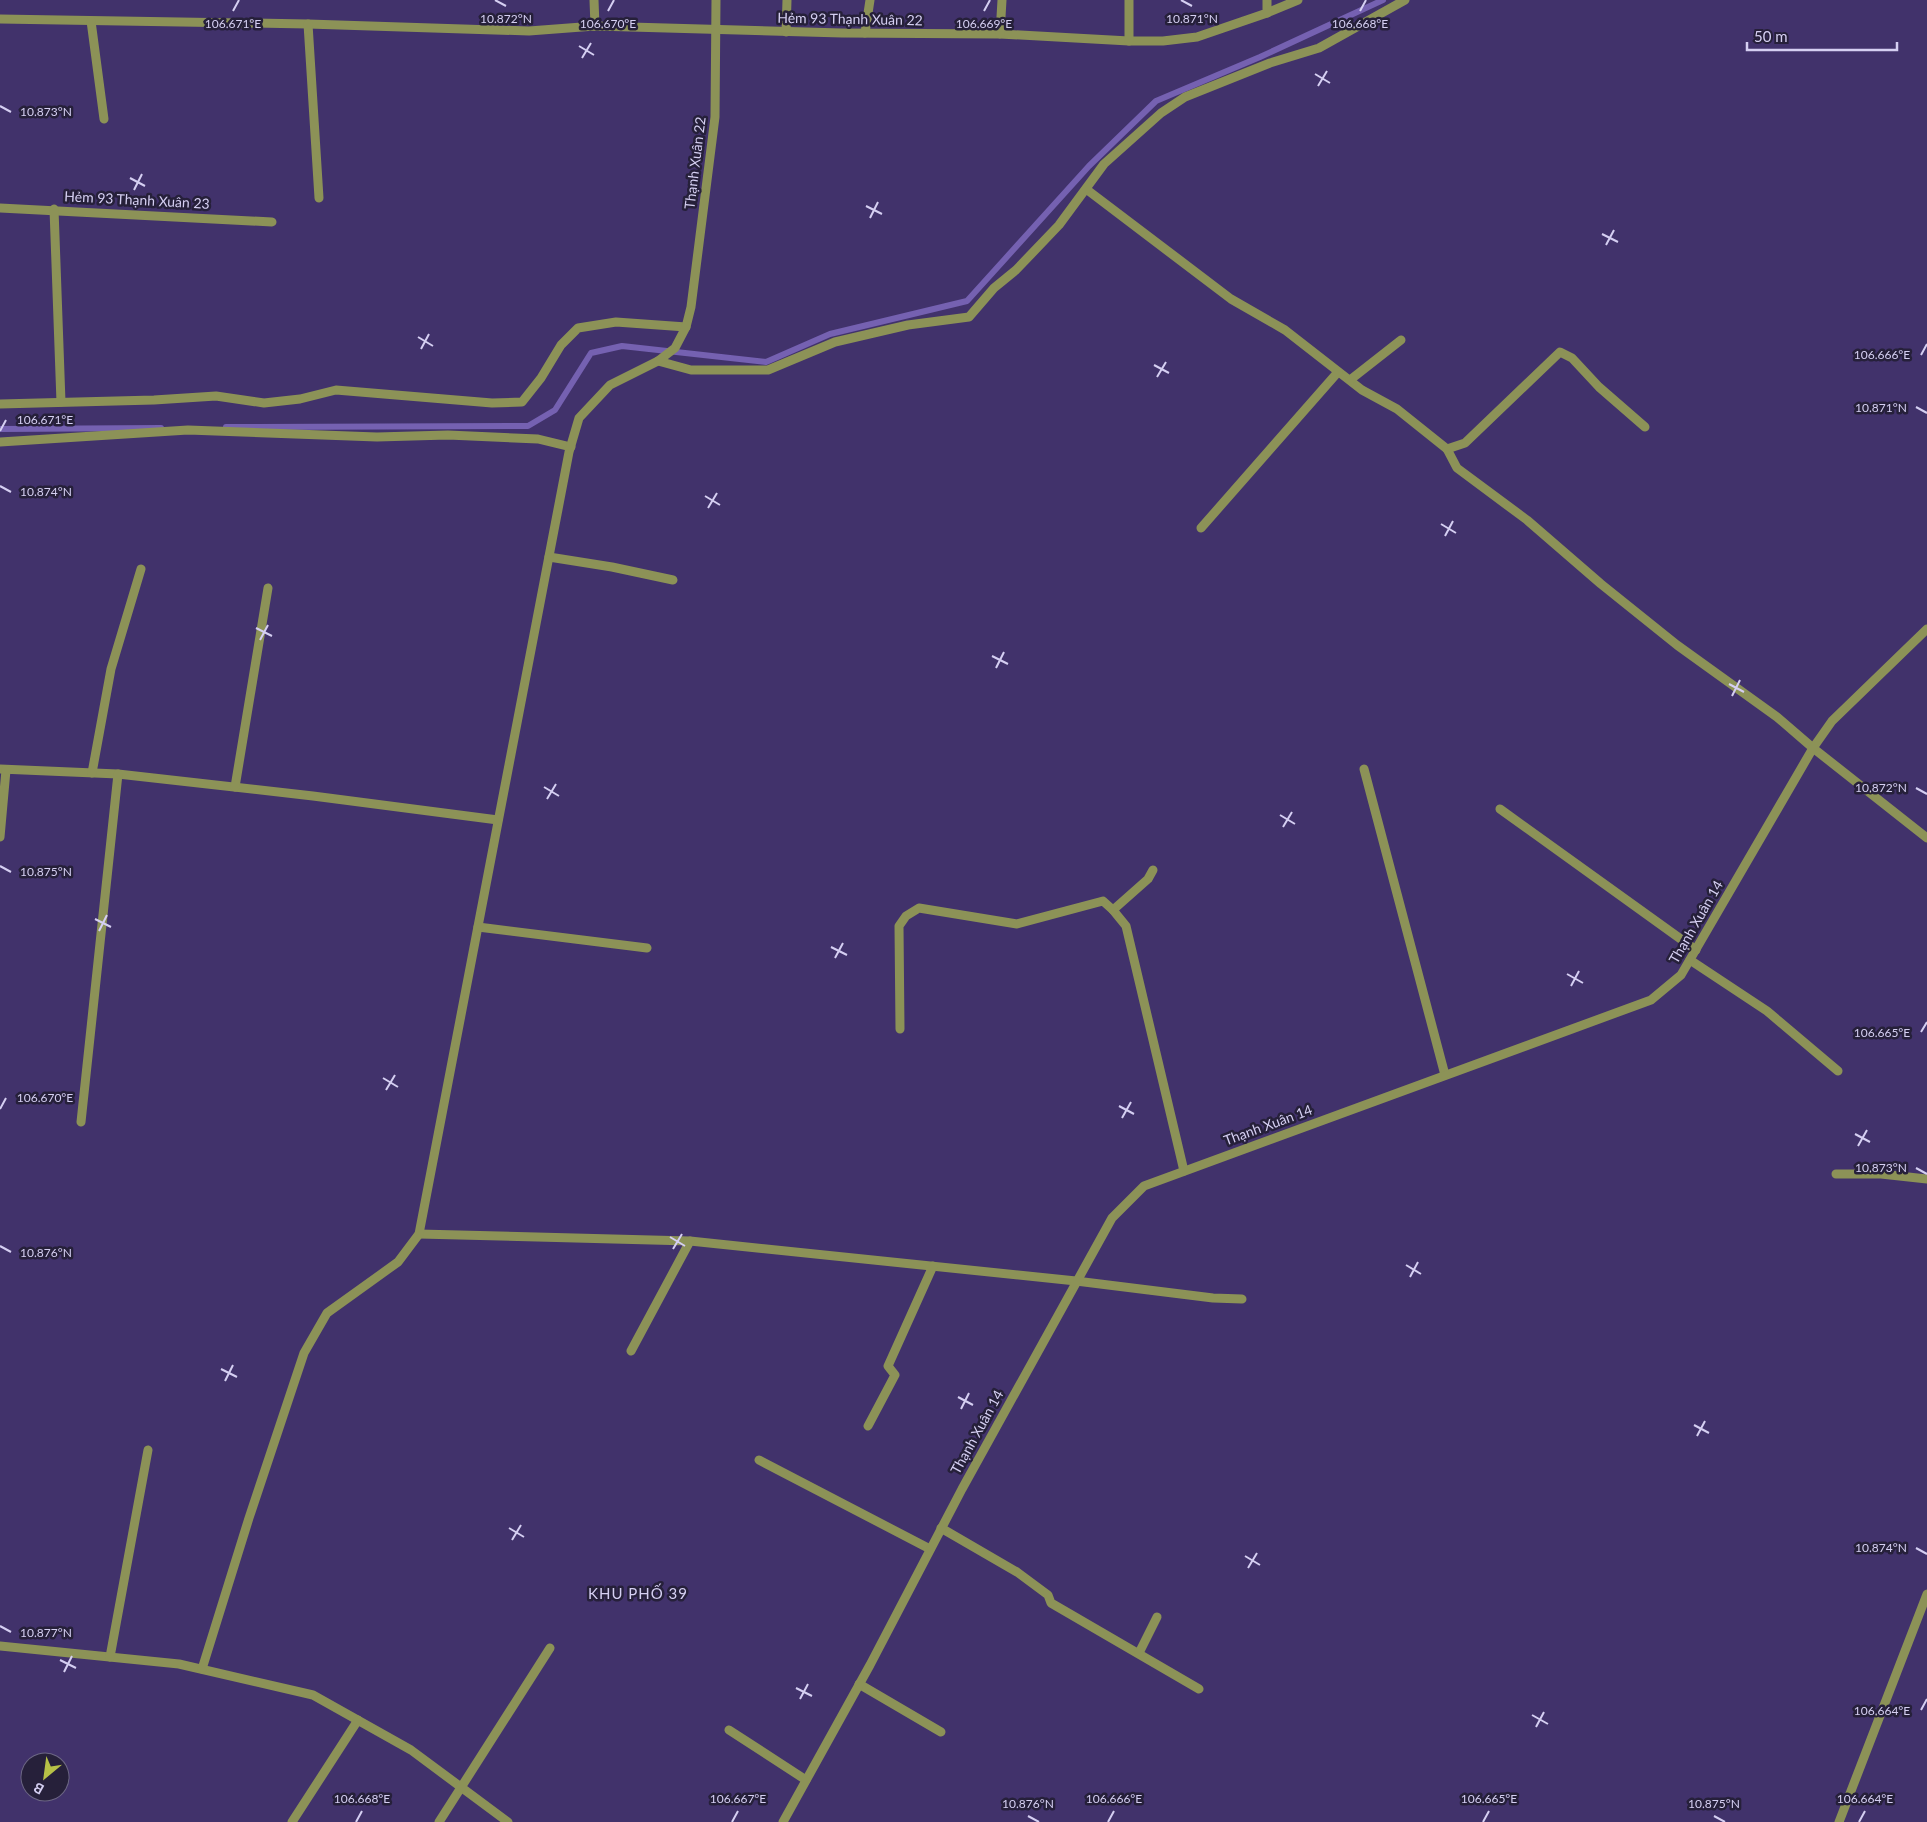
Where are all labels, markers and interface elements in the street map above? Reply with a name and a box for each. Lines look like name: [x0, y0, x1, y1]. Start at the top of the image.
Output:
street label: Hẻm 93 Thạnh Xuân 22: [777, 9, 923, 28]
text: 10.872°N: [480, 11, 532, 26]
text: 10.871°N: [1166, 11, 1218, 26]
text: 106.671°E: [205, 16, 261, 31]
text: 106.670°E: [580, 16, 636, 31]
text: 106.669°E: [956, 16, 1012, 31]
text: 106.668°E: [1332, 16, 1388, 31]
scale bar: [1747, 20, 1897, 52]
text: 50 m: [1754, 27, 1788, 45]
text: 10.873°N: [20, 104, 72, 119]
street label: Thạnh Xuân 22: [680, 116, 709, 210]
street label: Hẻm 93 Thạnh Xuân 23: [64, 187, 210, 212]
text: 106.666°E: [1854, 347, 1910, 362]
text: 10.871°N: [1855, 400, 1907, 415]
text: 106.671°E: [17, 412, 73, 427]
text: 10.874°N: [20, 484, 72, 499]
text: 10.872°N: [1855, 780, 1907, 795]
text: 10.875°N: [20, 864, 72, 879]
street label: Thạnh Xuân 14: [1665, 877, 1726, 966]
text: 106.665°E: [1854, 1025, 1910, 1040]
text: 106.670°E: [17, 1090, 73, 1105]
street label: Thạnh Xuân 14: [1221, 1101, 1315, 1148]
text: 10.873°N: [1855, 1160, 1907, 1175]
text: 10.876°N: [20, 1245, 72, 1260]
street label: Thạnh Xuân 14: [947, 1387, 1007, 1477]
text: 10.874°N: [1855, 1540, 1907, 1555]
district label: KHU PHỐ 39: [588, 1583, 688, 1602]
text: 10.877°N: [20, 1625, 72, 1640]
text: 106.664°E: [1854, 1703, 1910, 1718]
north arrow: [20, 1752, 70, 1802]
text: B: [30, 1779, 47, 1798]
text: 106.668°E: [334, 1791, 390, 1806]
text: 106.667°E: [710, 1791, 766, 1806]
text: 106.666°E: [1086, 1791, 1142, 1806]
text: 106.665°E: [1461, 1791, 1517, 1806]
text: 106.664°E: [1837, 1791, 1893, 1806]
text: 10.876°N: [1002, 1796, 1054, 1811]
text: 10.875°N: [1688, 1796, 1740, 1811]

